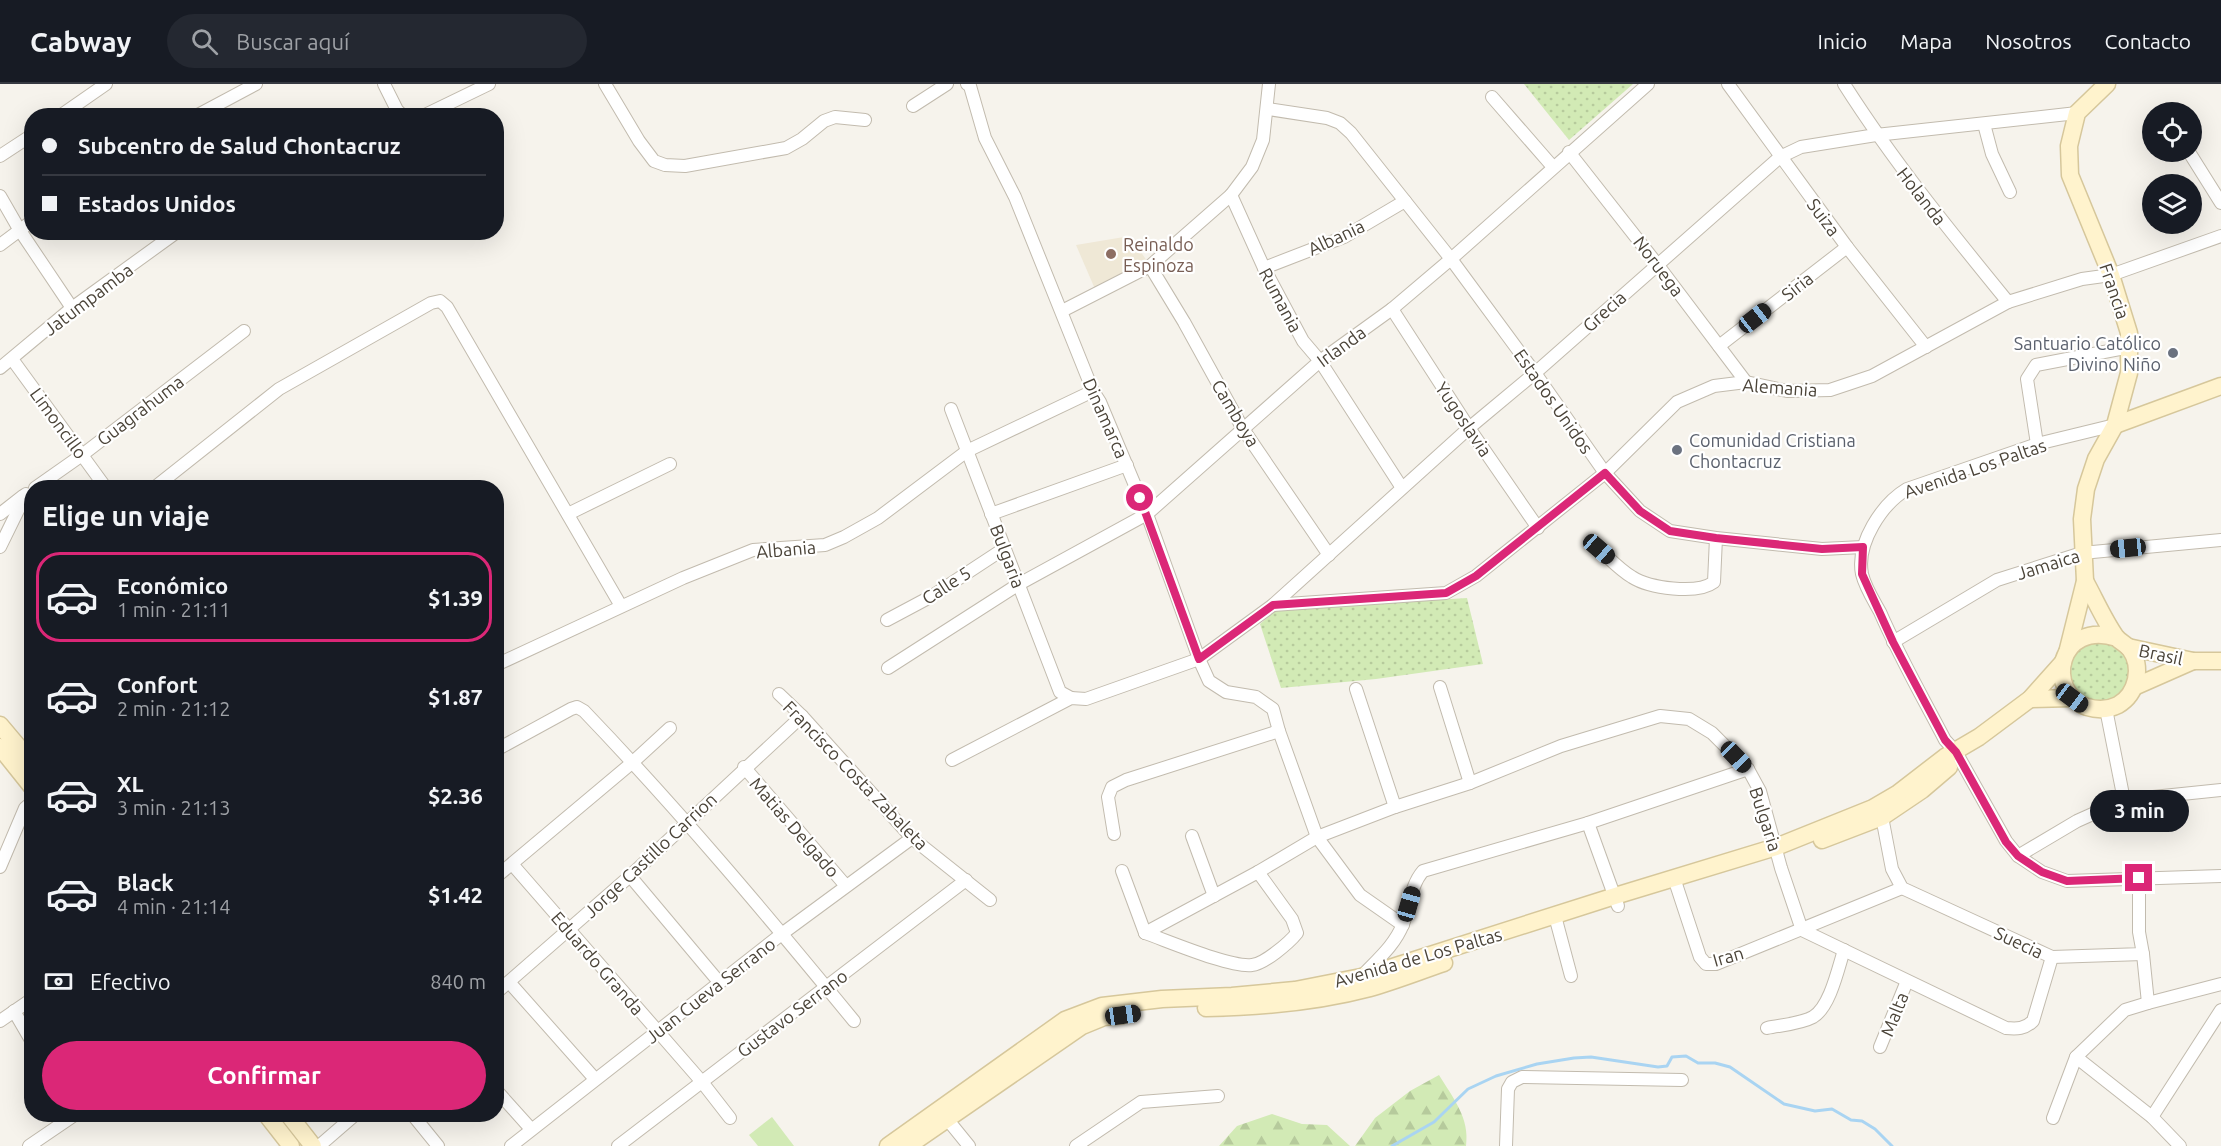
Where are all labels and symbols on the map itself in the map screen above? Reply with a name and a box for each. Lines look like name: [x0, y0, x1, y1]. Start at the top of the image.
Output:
street label: Holanda: [1893, 163, 1951, 229]
street label: Suiza: [1803, 194, 1845, 240]
street label: Albania: [1305, 215, 1367, 259]
street label: Noruega: [1630, 232, 1688, 300]
place label: Reinaldo Espinoza: [1123, 234, 1194, 275]
marker: Reinaldo Espinoza: [1104, 247, 1118, 261]
street label: Jatumpamba: [40, 259, 136, 339]
street label: Francia: [2096, 261, 2134, 321]
street label: Rumania: [1256, 264, 1306, 336]
street label: Siria: [1777, 268, 1817, 304]
street label: Grecia: [1578, 287, 1630, 335]
car: [1735, 300, 1775, 336]
street label: Irlanda: [1313, 322, 1369, 370]
place label: Santuario Católico Divino Niño: [2014, 333, 2161, 374]
street label: Estados Unidos: [1511, 345, 1598, 457]
marker: Santuario Católico Divino Niño: [2166, 346, 2180, 360]
street label: Guagrahuma: [93, 371, 187, 449]
street label: Alemania: [1742, 374, 1818, 400]
street label: Dinamarca: [1079, 375, 1133, 461]
street label: Camboya: [1208, 376, 1264, 450]
street label: Yugoslavia: [1432, 378, 1496, 460]
street label: Limoncillo: [27, 384, 91, 462]
place label: Comunidad Cristiana Chontacruz: [1689, 430, 1856, 471]
street label: Avenida Los Paltas: [1901, 434, 2049, 502]
marker: Comunidad Cristiana Chontacruz: [1670, 443, 1684, 457]
route start: [1126, 484, 1153, 511]
street label: Bulgaria: [987, 521, 1029, 591]
car: [1580, 530, 1618, 568]
street label: Albania: [755, 536, 817, 562]
car: [2109, 537, 2147, 559]
street label: Jamaica: [2014, 545, 2082, 583]
street label: Calle 5: [918, 562, 974, 608]
street label: Brasil: [2137, 640, 2185, 668]
car: [2052, 680, 2092, 716]
street label: Francisco Costa Zabaleta: [780, 696, 932, 854]
car: [1717, 738, 1755, 776]
street label: Matias Delgado: [746, 773, 844, 881]
street label: Bulgaria: [1746, 784, 1786, 854]
street label: Jorge Castillo Carrion: [580, 789, 720, 921]
callout: 3 min: [2090, 791, 2188, 833]
route end: [2125, 864, 2152, 891]
car: [1395, 884, 1423, 924]
street label: Eduardo Granda: [548, 907, 648, 1019]
street label: Suecia: [1991, 922, 2047, 962]
street label: Avenida de Los Paltas: [1332, 923, 1504, 991]
street label: Juan Cueva Serrano: [641, 933, 779, 1047]
street label: Iran: [1710, 942, 1746, 970]
street label: Gustavo Serrano: [733, 965, 851, 1061]
street label: Malta: [1876, 989, 1912, 1039]
car: [1104, 1004, 1142, 1026]

